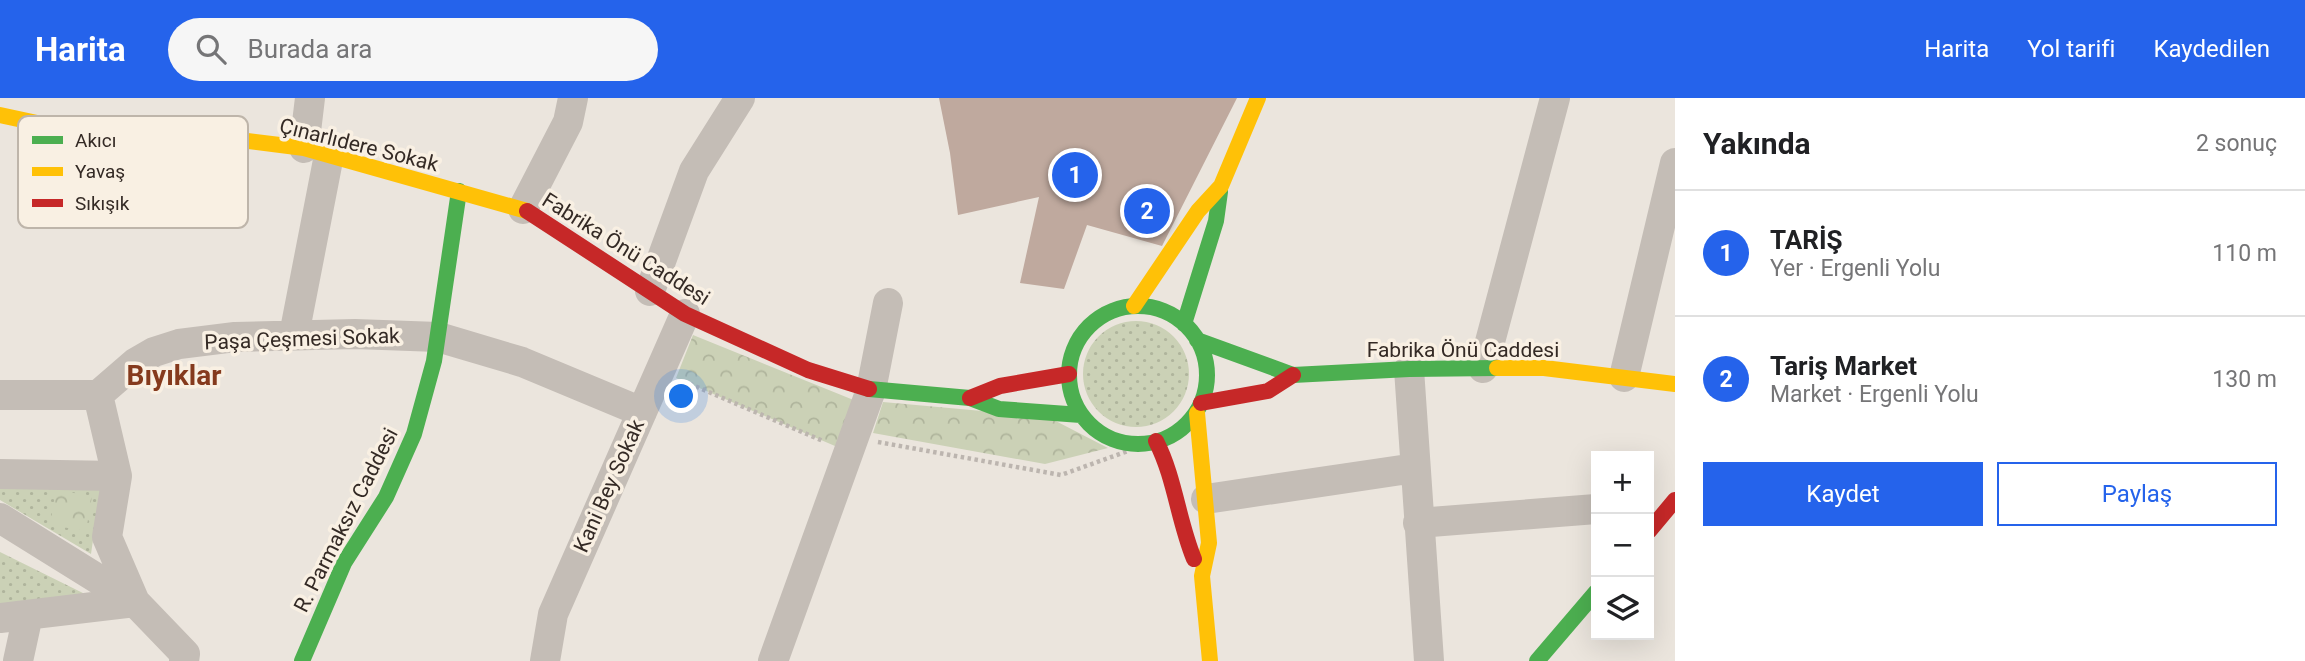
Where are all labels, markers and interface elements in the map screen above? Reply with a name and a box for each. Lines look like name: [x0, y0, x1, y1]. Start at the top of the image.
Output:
search box: [168, 18, 658, 81]
text: Harita: [35, 30, 126, 69]
icon: search: [192, 30, 230, 68]
text: Burada ara: [248, 34, 372, 64]
text: Harita: [1924, 35, 1989, 63]
text: Yol tarifi: [2027, 35, 2115, 63]
text: Kaydedilen: [2153, 35, 2270, 63]
street label: Çınarlıdere Sokak: [277, 114, 441, 176]
legend: [18, 116, 248, 228]
text: Yakında: [1703, 126, 1811, 161]
text: Akıcı: [75, 129, 116, 152]
text: 2 sonuç: [2196, 130, 2277, 157]
pin: 1: [1052, 149, 1098, 201]
text: Yavaş: [75, 160, 125, 183]
pin: 2: [1124, 185, 1170, 237]
street label: Fabrika Önü Caddesi: [538, 188, 714, 310]
text: Sıkışık: [75, 192, 130, 215]
text: TARİŞ: [1770, 225, 1843, 255]
text: 1: [1719, 240, 1733, 267]
text: 110 m: [2212, 240, 2277, 267]
text: Yer · Ergenli Yolu: [1770, 255, 1940, 282]
street label: Paşa Çeşmesi Sokak: [204, 324, 400, 354]
street label: Fabrika Önü Caddesi: [1367, 338, 1559, 362]
text: Tariş Market: [1770, 351, 1917, 381]
district label: Bıyıklar: [127, 359, 221, 392]
text: 2: [1719, 366, 1733, 393]
text: 130 m: [2212, 366, 2277, 393]
your location: [664, 379, 698, 413]
text: Market · Ergenli Yolu: [1770, 381, 1979, 408]
street label: Kani Bey Sokak: [569, 416, 649, 556]
street label: R. Parmaksız Caddesi: [289, 424, 403, 616]
map controls: [1591, 451, 1654, 640]
button: +: [1591, 451, 1654, 514]
button: Kaydet: [1703, 462, 1983, 526]
button: Paylaş: [1997, 462, 2277, 526]
button: −: [1591, 514, 1654, 577]
button: layers: [1591, 577, 1654, 640]

